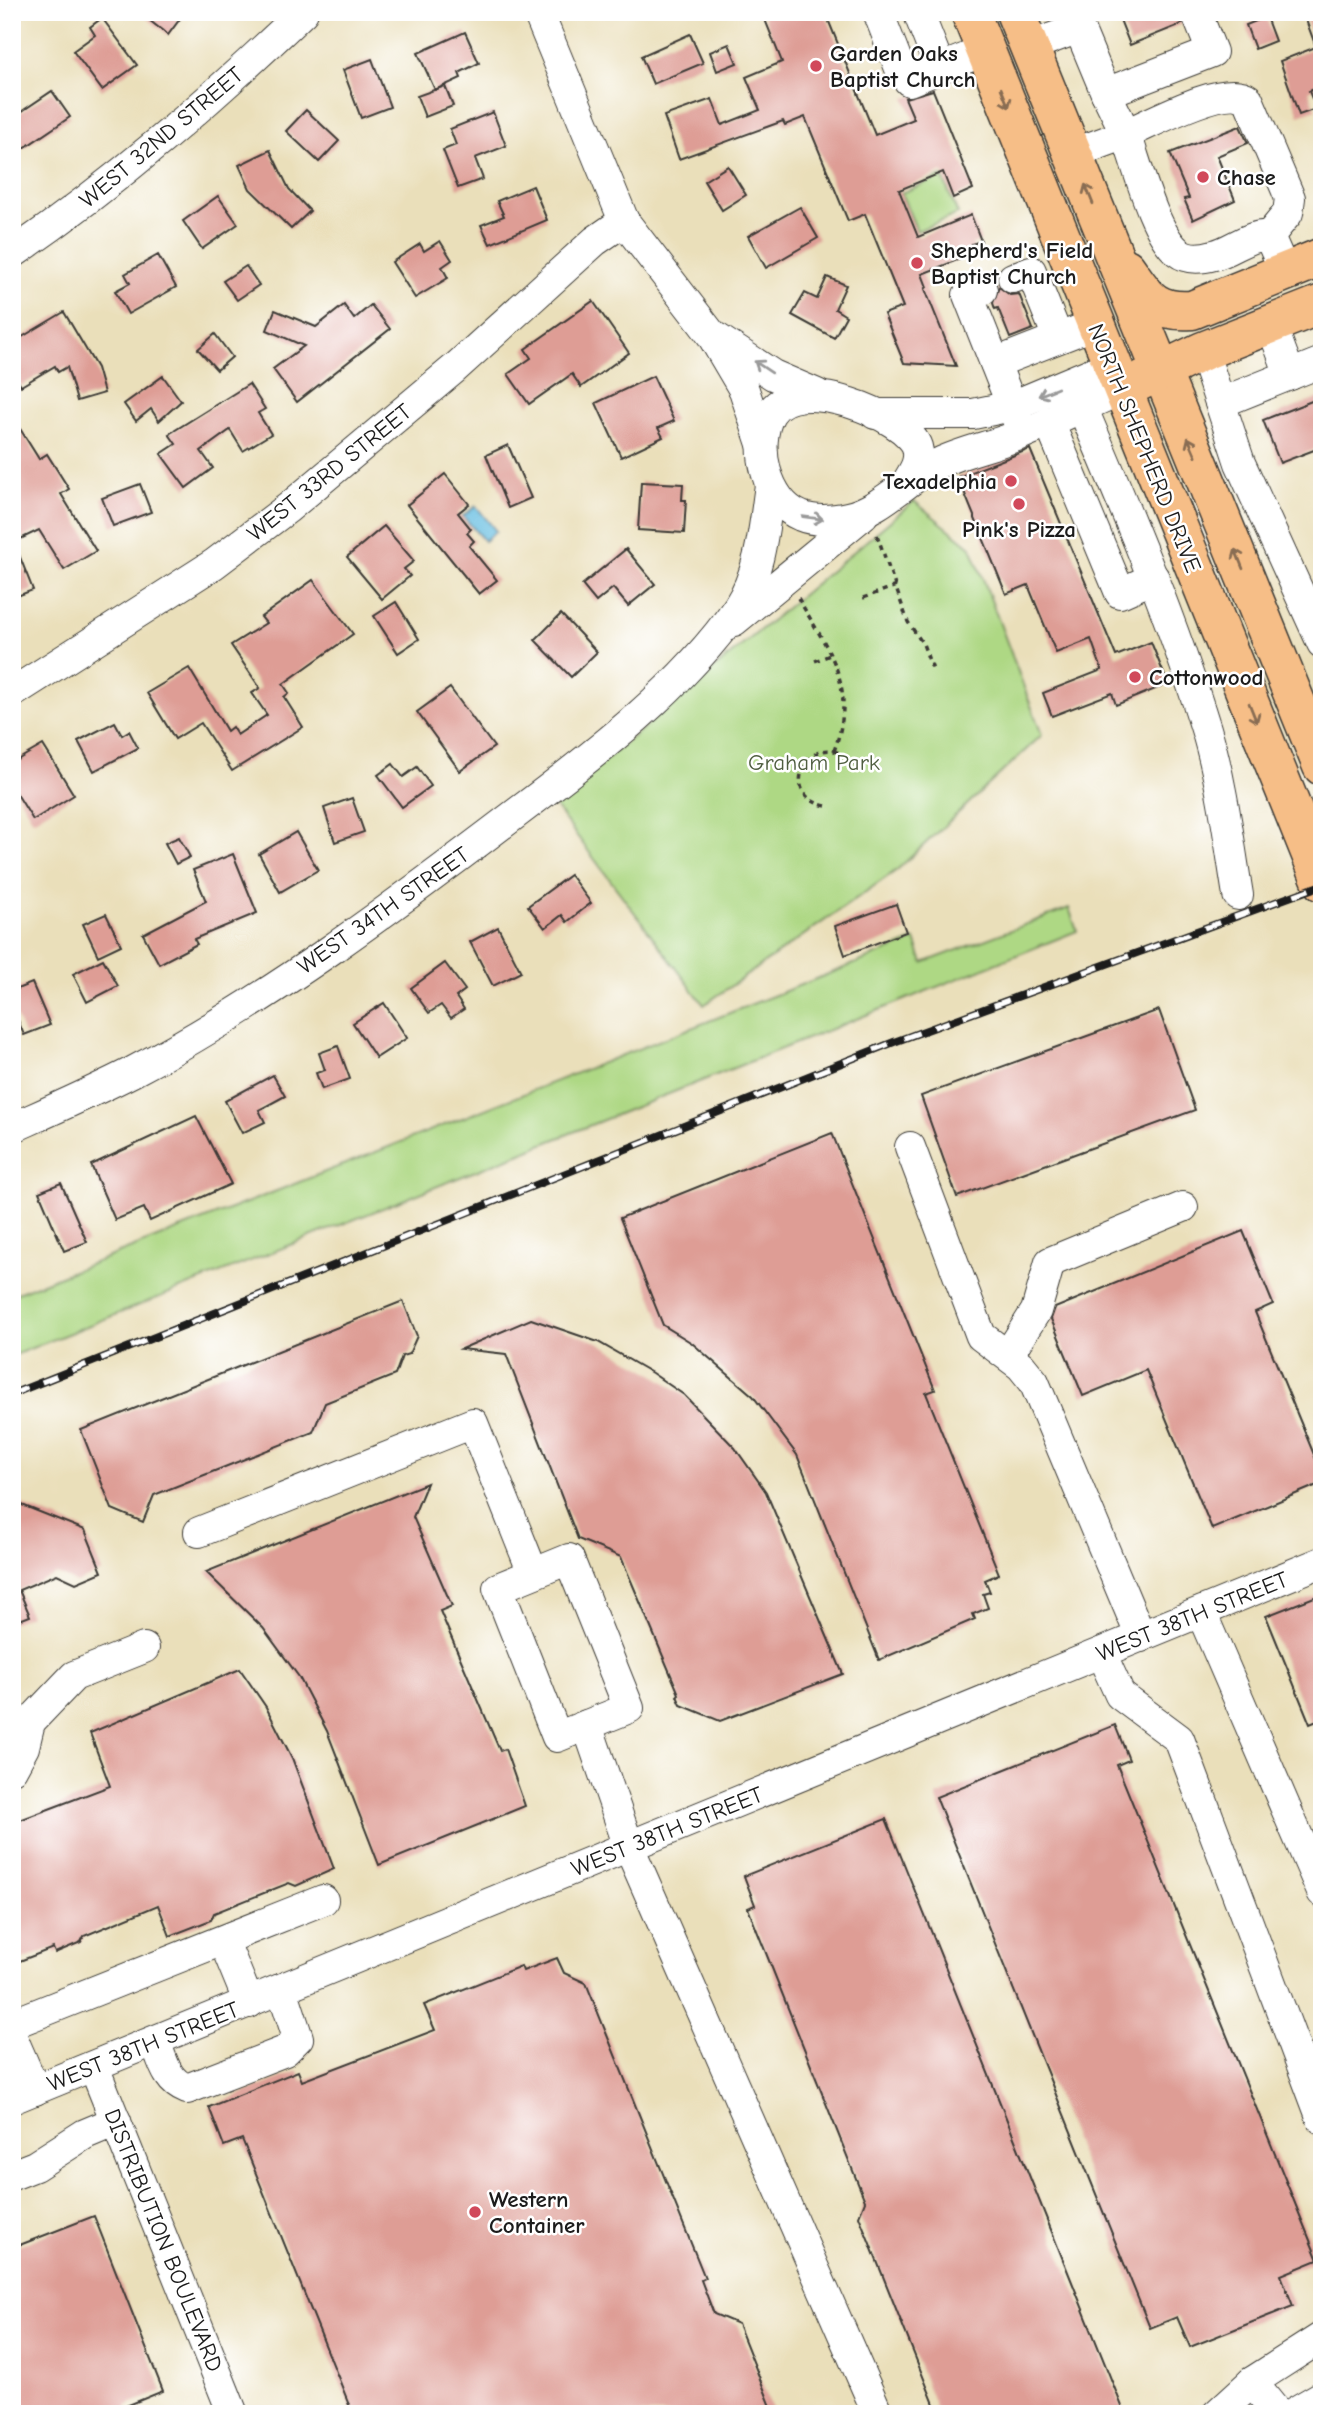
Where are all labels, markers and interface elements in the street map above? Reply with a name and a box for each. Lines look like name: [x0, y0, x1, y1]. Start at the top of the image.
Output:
place label: Garden Oaks Baptist Church: [830, 40, 976, 93]
marker: Garden Oaks Baptist Church: [808, 58, 824, 74]
street label: WEST 32ND STREET: [74, 61, 249, 214]
one-way arrow: [999, 87, 1012, 109]
place label: Chase: [1217, 164, 1276, 191]
marker: Chase: [1195, 169, 1211, 185]
one-way arrow: [1081, 184, 1094, 206]
place label: Shepherd's Field Baptist Church: [931, 237, 1093, 290]
marker: Shepherd's Field Baptist Church: [909, 255, 925, 271]
street label: NORTH SHEPHERD DRIVE: [1082, 320, 1207, 577]
one-way arrow: [753, 360, 773, 374]
one-way arrow: [1038, 387, 1059, 400]
street label: WEST 33RD STREET: [242, 398, 417, 547]
one-way arrow: [1185, 436, 1198, 458]
place label: Texadelphia: [883, 468, 997, 495]
marker: Texadelphia: [1003, 473, 1019, 489]
marker: Pink's Pizza: [1011, 496, 1027, 512]
one-way arrow: [801, 511, 824, 524]
place label: Pink's Pizza: [962, 516, 1076, 543]
one-way arrow: [1231, 549, 1244, 571]
place label: Cottonwood: [1149, 664, 1264, 691]
marker: Cottonwood: [1127, 669, 1143, 685]
one-way arrow: [1247, 702, 1260, 724]
park label: Graham Park: [748, 749, 880, 776]
street label: WEST 34TH STREET: [292, 841, 474, 980]
street label: WEST 38TH STREET: [1092, 1566, 1292, 1667]
street label: WEST 38TH STREET: [567, 1781, 767, 1882]
street label: WEST 38TH STREET: [43, 1996, 243, 2097]
street label: DISTRIBUTION BOULEVARD: [98, 2105, 229, 2376]
place label: Western Container: [489, 2186, 585, 2239]
marker: Western Container: [467, 2204, 483, 2220]

